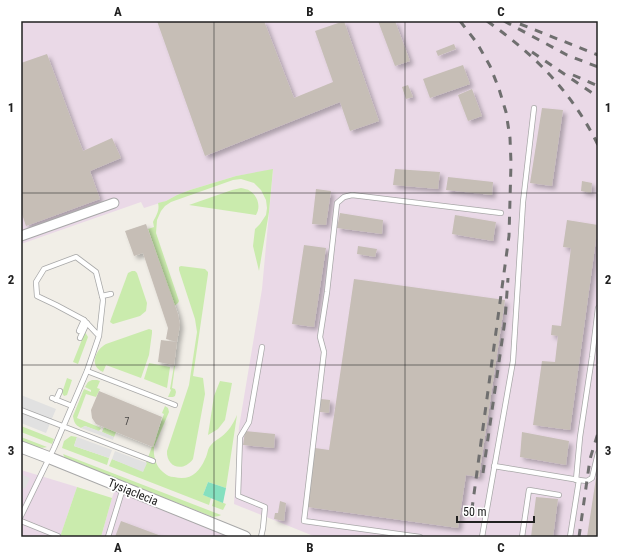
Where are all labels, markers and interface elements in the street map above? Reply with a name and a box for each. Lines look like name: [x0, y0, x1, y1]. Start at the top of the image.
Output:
text: A: [114, 4, 122, 19]
text: B: [306, 4, 314, 19]
text: C: [497, 4, 505, 19]
text: 1: [8, 100, 14, 115]
text: 1: [605, 100, 611, 115]
text: 2: [8, 272, 15, 287]
text: 2: [605, 272, 612, 287]
house number: 7: [125, 416, 130, 427]
text: 3: [8, 443, 14, 458]
text: 3: [605, 443, 611, 458]
street label: Tysiąclecia: [106, 476, 160, 508]
scale bar: [457, 498, 534, 524]
text: 50 m: [463, 505, 487, 519]
text: A: [114, 540, 122, 555]
text: B: [306, 540, 314, 555]
text: C: [497, 540, 505, 555]

